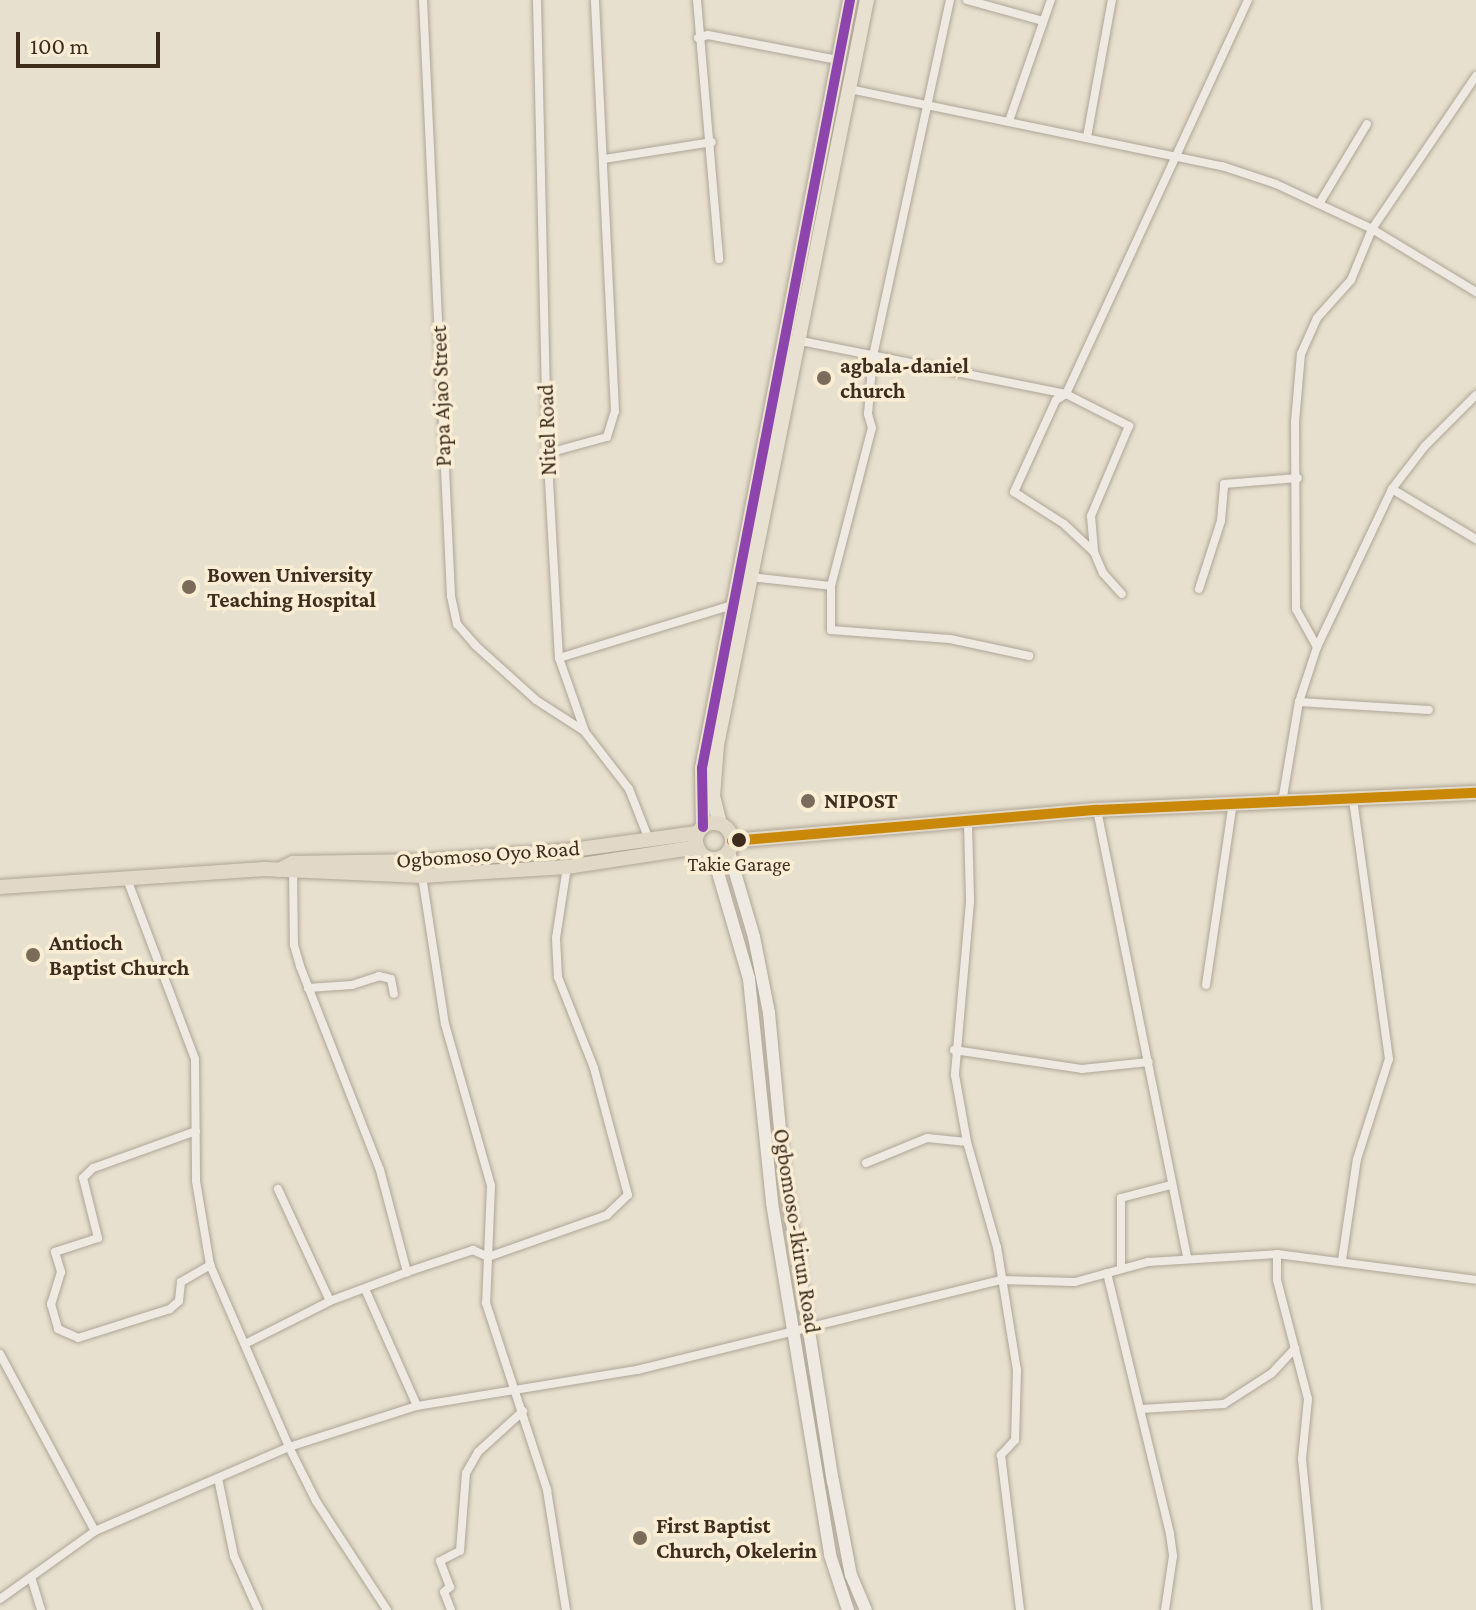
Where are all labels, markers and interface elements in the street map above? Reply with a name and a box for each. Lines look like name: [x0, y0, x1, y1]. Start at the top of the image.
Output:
scale bar: [20, 16, 164, 66]
text: 100 m: [30, 32, 89, 59]
street label: Papa Ajao Street: [425, 325, 457, 467]
place label: agbala-daniel church: [840, 352, 969, 404]
marker: agbala-daniel church: [815, 369, 833, 387]
street label: Nitel Road: [532, 384, 562, 476]
place label: Bowen University Teaching Hospital: [207, 561, 376, 612]
marker: Bowen University Teaching Hospital: [178, 576, 200, 598]
place label: NIPOST: [824, 788, 898, 814]
marker: NIPOST: [799, 792, 817, 810]
marker: Takie Garage: [731, 832, 747, 848]
street label: Ogbomoso Oyo Road: [395, 834, 581, 874]
place label: Takie Garage: [687, 852, 791, 876]
place label: Antioch Baptist Church: [49, 929, 189, 980]
marker: Antioch Baptist Church: [24, 946, 42, 964]
street label: Ogbomoso-Ikirun Road: [768, 1127, 826, 1335]
place label: First Baptist Church, Okelerin: [656, 1512, 817, 1564]
marker: First Baptist Church, Okelerin: [631, 1529, 649, 1547]

